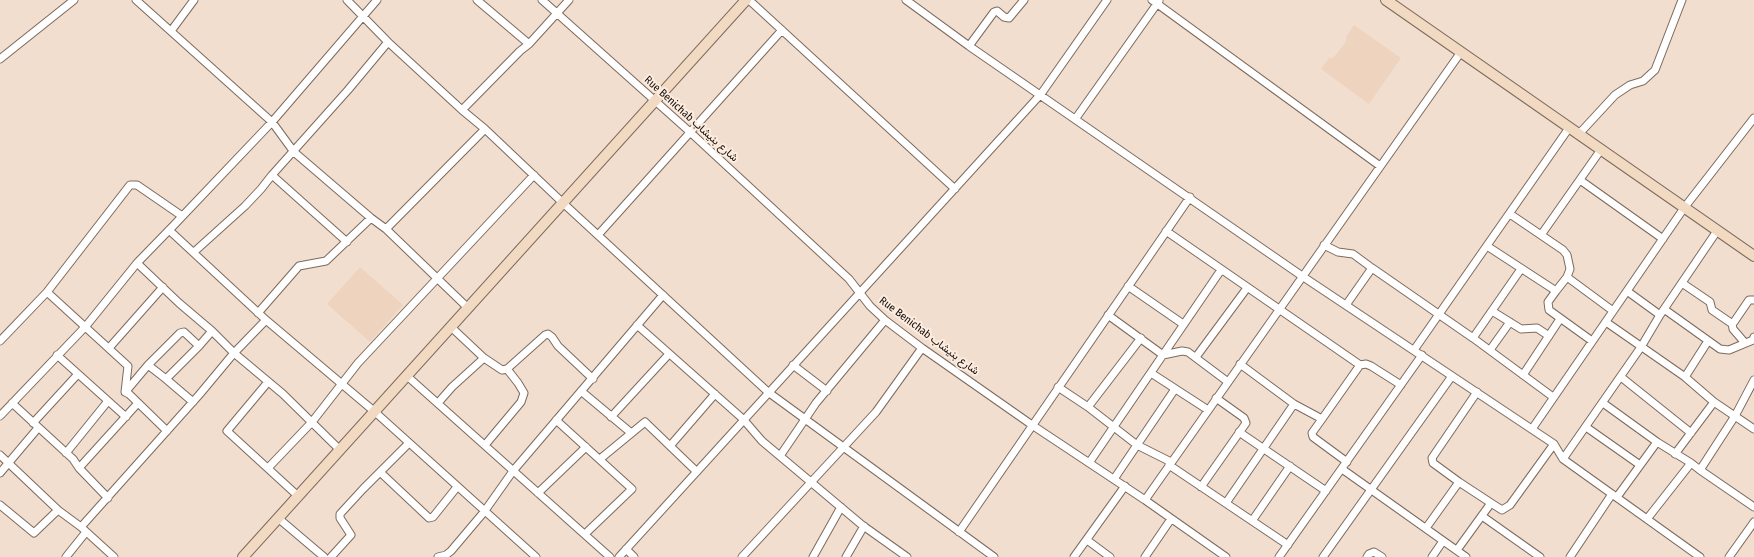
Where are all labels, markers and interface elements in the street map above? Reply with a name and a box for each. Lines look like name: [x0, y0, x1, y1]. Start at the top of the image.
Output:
street label: Rue Benichab شارع بنيشاب: [641, 73, 741, 165]
street label: Rue Benichab شارع بنيشاب: [876, 294, 982, 378]

